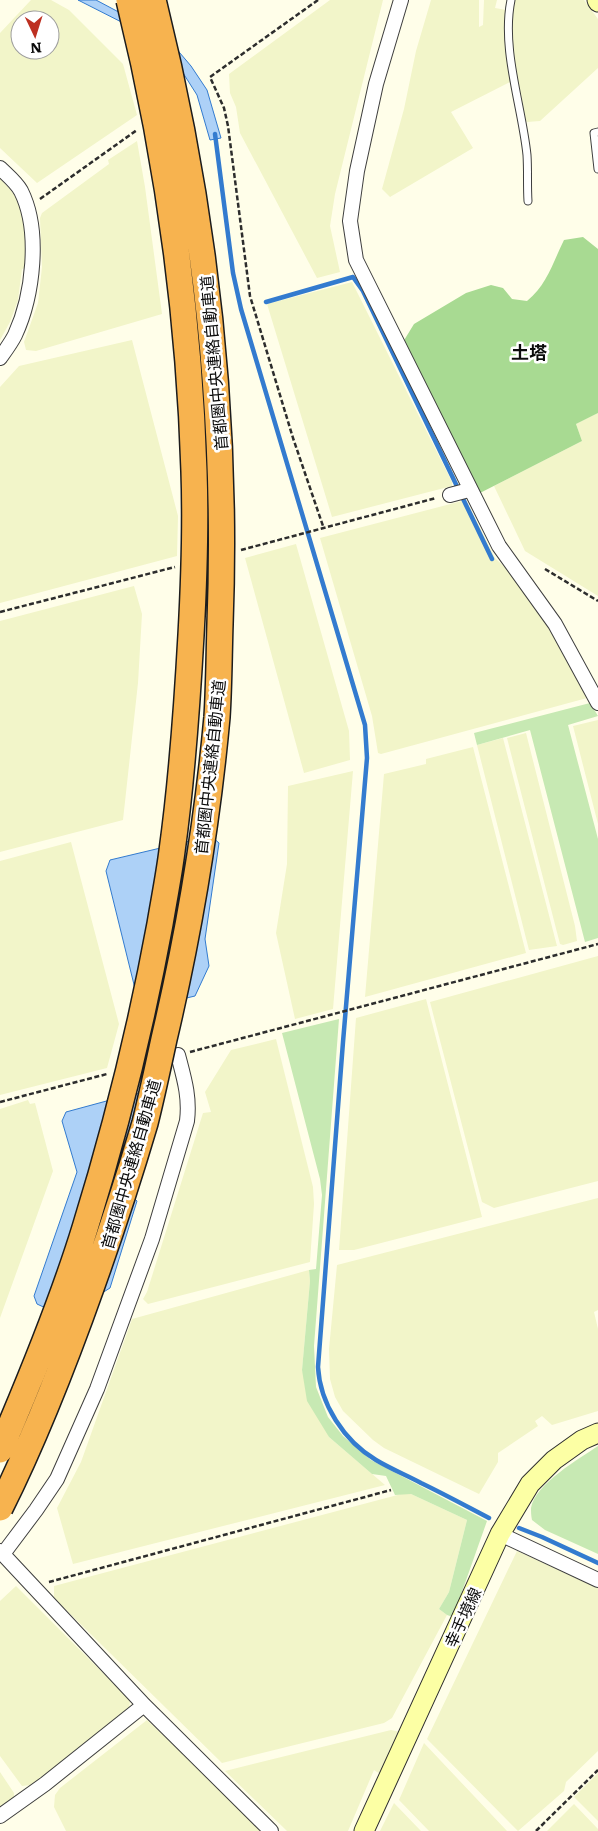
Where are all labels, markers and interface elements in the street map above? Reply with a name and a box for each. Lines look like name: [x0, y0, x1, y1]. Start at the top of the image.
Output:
north arrow: [10, 10, 60, 60]
text: N: [29, 39, 43, 59]
street label: 首都圏中央連絡自動車道: [193, 274, 233, 452]
district label: 土塔: [511, 338, 547, 365]
street label: 首都圏中央連絡自動車道: [188, 678, 230, 856]
street label: 首都圏中央連絡自動車道: [94, 1076, 166, 1252]
street label: 幸手境線: [438, 1583, 486, 1651]

